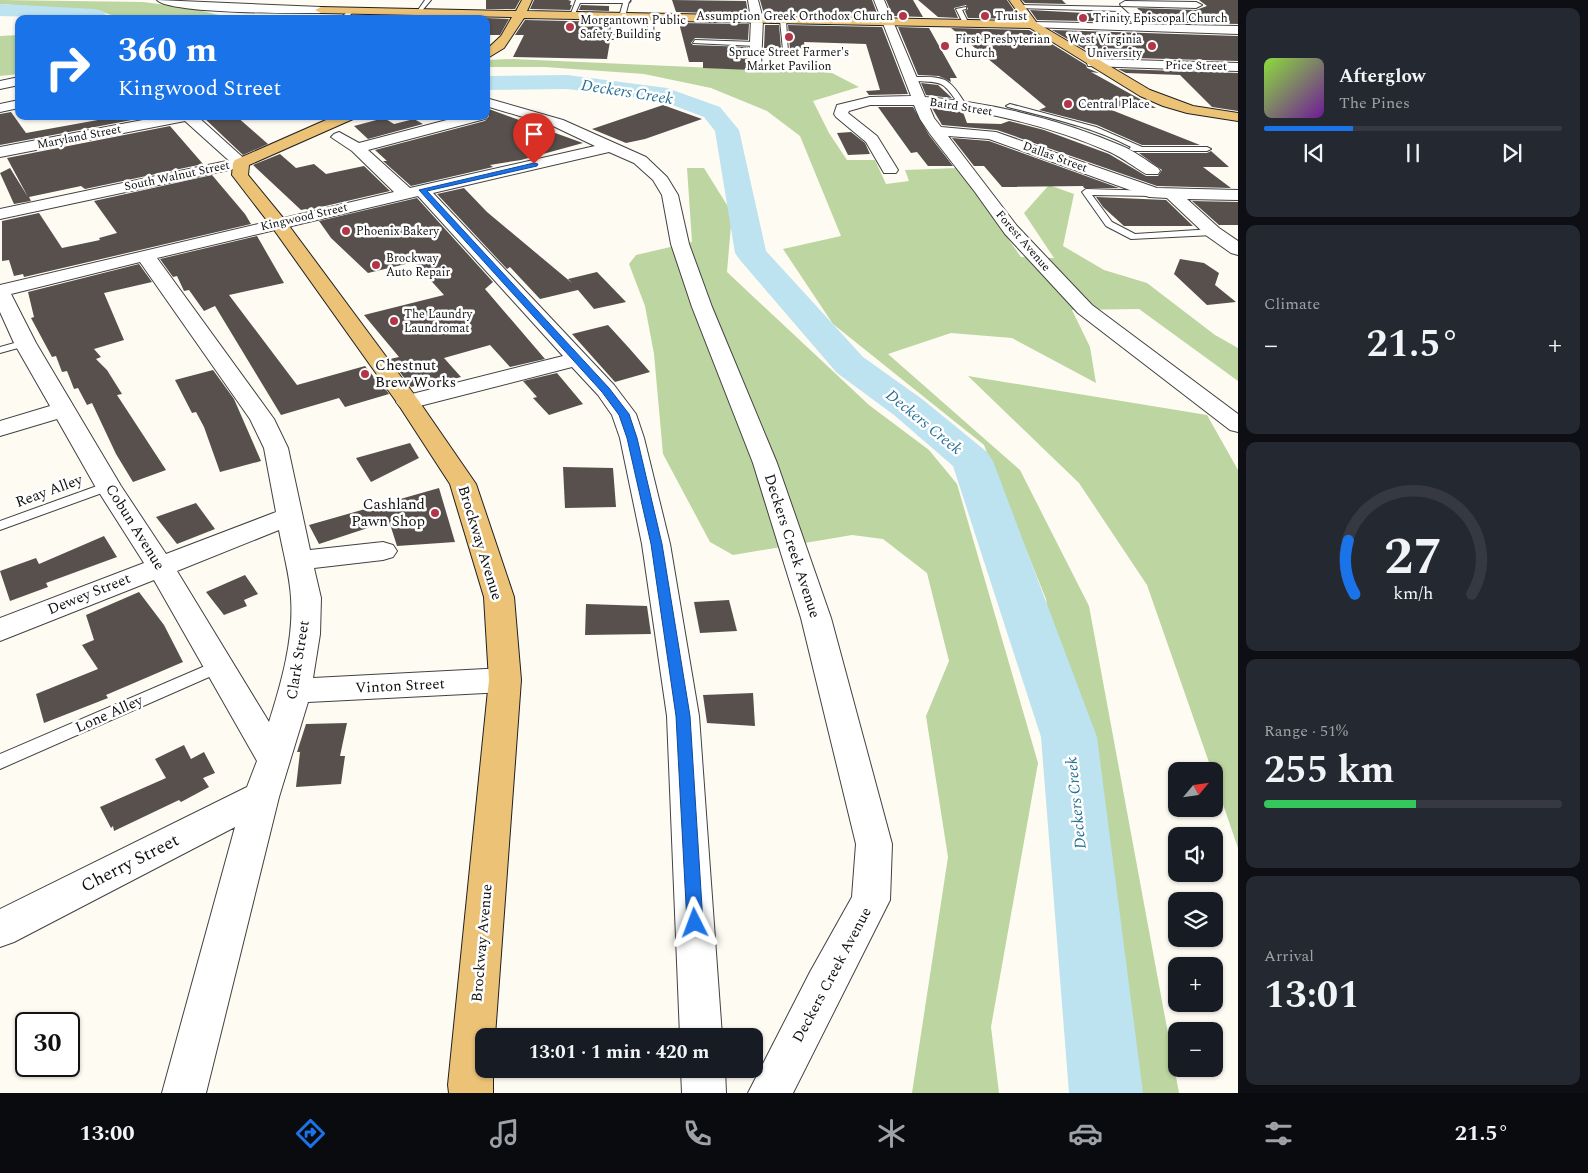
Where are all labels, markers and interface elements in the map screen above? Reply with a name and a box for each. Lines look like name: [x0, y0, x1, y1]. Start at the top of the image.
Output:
place label: Assumption Greek Orthodox Church: [696, 7, 893, 26]
place label: Truist: [995, 7, 1027, 26]
place label: Trinity Episcopal Church: [1093, 9, 1228, 28]
marker: Assumption Greek Orthodox Church: [897, 10, 909, 22]
marker: Truist: [979, 10, 991, 22]
place label: Morgantown Public Safety Building: [580, 11, 686, 44]
marker: Trinity Episcopal Church: [1077, 12, 1089, 24]
marker: Morgantown Public Safety Building: [564, 21, 576, 33]
text: 360 m: [118, 24, 217, 77]
place label: First Presbyterian Church: [955, 30, 1050, 63]
place label: West Virginia University: [1068, 30, 1143, 63]
marker: Spruce Street Farmer's Market Pavilion: [783, 31, 795, 43]
icon: right: [35, 35, 100, 100]
marker: First Presbyterian Church: [939, 40, 951, 52]
marker: West Virginia University: [1146, 40, 1158, 52]
place label: Spruce Street Farmer's Market Pavilion: [729, 43, 849, 76]
street label: Price Street: [1165, 56, 1227, 76]
text: Afterglow: [1339, 62, 1426, 91]
text: Kingwood Street: [118, 72, 281, 105]
water label: Deckers Creek: [579, 73, 675, 111]
text: The Pines: [1339, 91, 1410, 115]
street label: Baird Street: [928, 93, 994, 121]
place label: Central Place: [1078, 95, 1150, 114]
marker: Central Place: [1062, 98, 1074, 110]
pin: [513, 113, 555, 164]
street label: Maryland Street: [35, 120, 123, 154]
icon: arrive: [520, 120, 548, 148]
street label: Dallas Street: [1020, 136, 1090, 178]
icon: previous: [1300, 139, 1328, 167]
icon: pause: [1399, 139, 1427, 167]
icon: next: [1498, 139, 1526, 167]
street label: South Walnut Street: [123, 156, 231, 196]
street label: Kingwood Street: [258, 198, 350, 236]
street label: Forest Avenue: [991, 206, 1055, 276]
place label: Phoenix Bakery: [356, 222, 440, 241]
marker: Phoenix Bakery: [340, 225, 352, 237]
place label: Brockway Auto Repair: [386, 249, 450, 282]
marker: Brockway Auto Repair: [370, 259, 382, 271]
text: Climate: [1264, 292, 1320, 316]
place label: The Laundry Laundromat: [404, 305, 474, 338]
marker: The Laundry Laundromat: [388, 315, 400, 327]
text: 21.5°: [1366, 316, 1460, 374]
text: −: [1264, 324, 1278, 367]
text: +: [1548, 324, 1562, 367]
place label: Chestnut Brew Works: [375, 354, 456, 394]
marker: Chestnut Brew Works: [359, 368, 371, 380]
water label: Deckers Creek: [880, 383, 968, 461]
street label: Reay Alley: [12, 468, 86, 514]
street label: Deckers Creek Avenue: [758, 471, 826, 621]
street label: Cobun Avenue: [99, 479, 171, 575]
street label: Brockway Avenue: [452, 483, 508, 603]
place label: Cashland Pawn Shop: [351, 493, 425, 533]
marker: Cashland Pawn Shop: [429, 507, 441, 519]
text: 27: [1384, 518, 1442, 597]
street label: Dewey Street: [44, 567, 134, 621]
text: km/h: [1393, 580, 1433, 607]
street label: Clark Street: [280, 619, 316, 701]
street label: Vinton Street: [355, 672, 445, 700]
street label: Lone Alley: [72, 689, 147, 739]
text: Range · 51%: [1264, 719, 1348, 743]
text: 255 km: [1264, 742, 1395, 800]
water label: Deckers Creek: [1059, 755, 1093, 850]
north arrow: [1168, 762, 1222, 818]
map controls: [1168, 762, 1223, 1077]
street label: Cherry Street: [76, 827, 184, 899]
button: sound: [1168, 827, 1223, 882]
street label: Brockway Avenue: [465, 883, 499, 1003]
button: layers: [1168, 892, 1223, 947]
position arrow: [668, 896, 720, 948]
street label: Deckers Creek Avenue: [786, 903, 878, 1047]
text: Arrival: [1264, 944, 1314, 968]
button: +: [1168, 957, 1223, 1012]
text: 13:01: [1264, 967, 1359, 1025]
speed limit sign: 30: [15, 1012, 80, 1077]
button: −: [1168, 1022, 1223, 1077]
text: 13:01 · 1 min · 420 m: [529, 1038, 709, 1067]
icon: directions: [293, 1116, 328, 1151]
icon: music: [487, 1116, 522, 1151]
icon: phone: [680, 1116, 715, 1151]
icon: climate: [874, 1116, 909, 1151]
icon: car: [1068, 1116, 1103, 1151]
icon: filters: [1261, 1116, 1296, 1151]
text: 13:00: [79, 1117, 135, 1150]
text: 21.5°: [1455, 1117, 1509, 1150]

